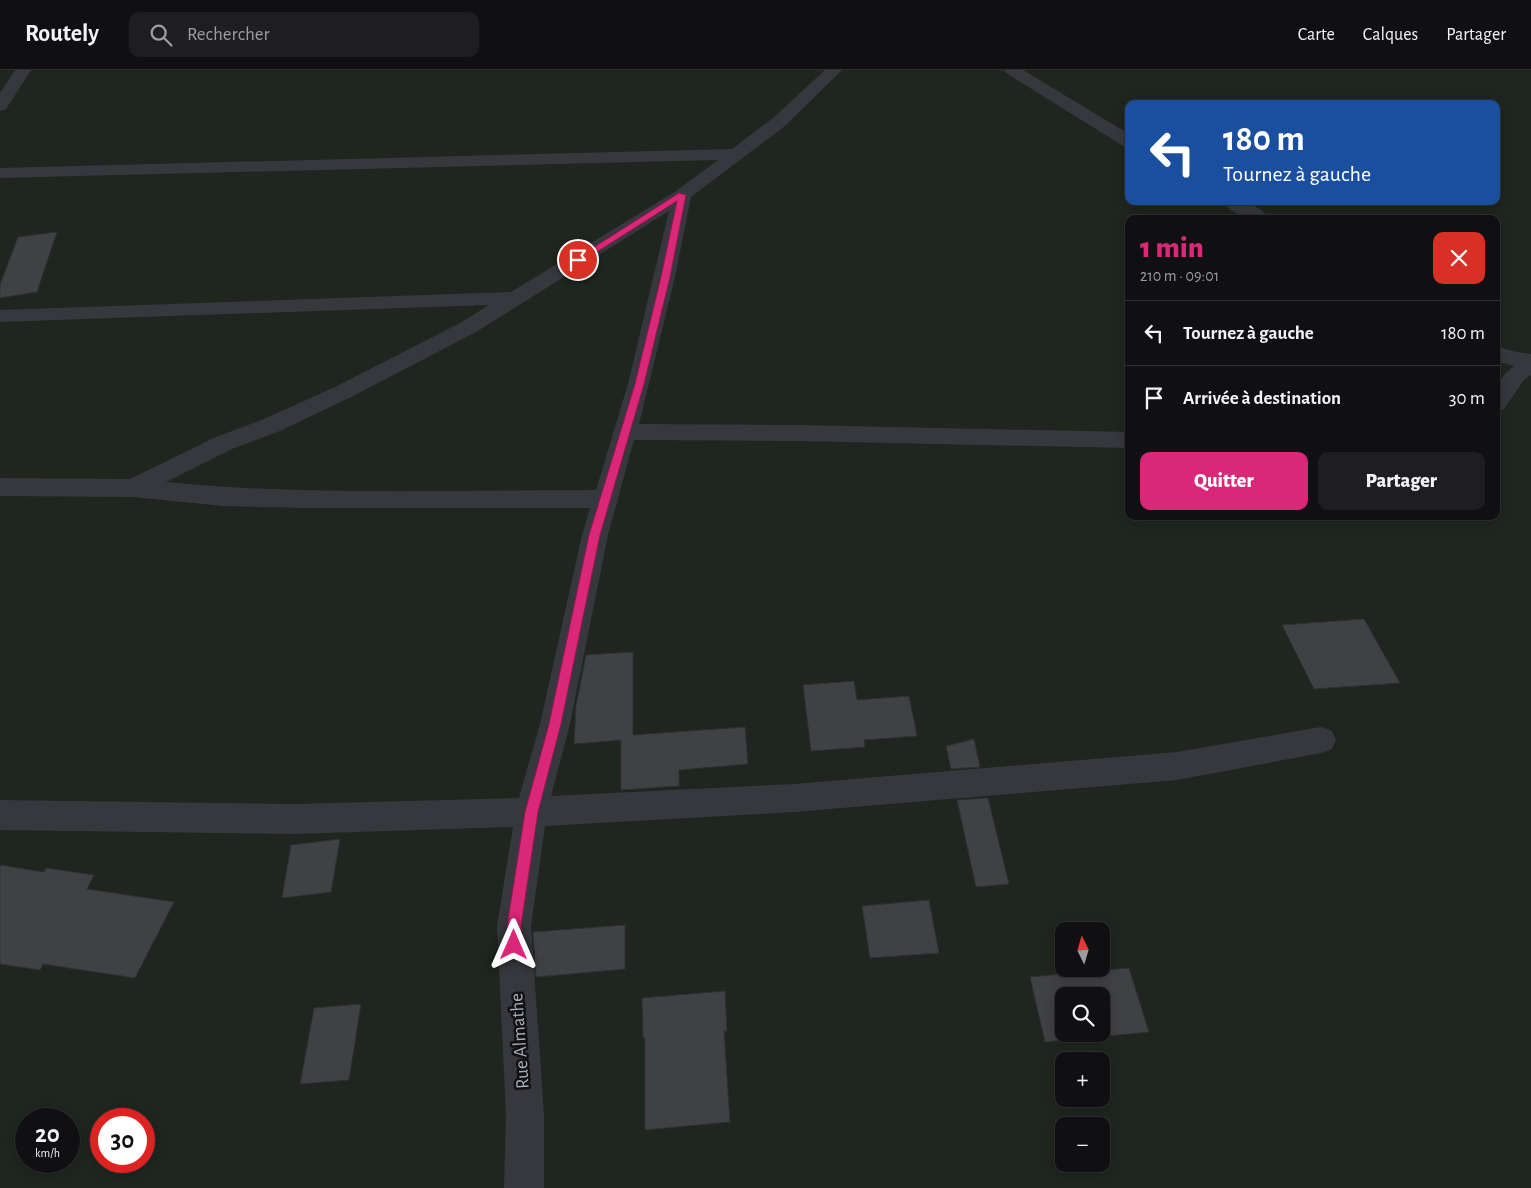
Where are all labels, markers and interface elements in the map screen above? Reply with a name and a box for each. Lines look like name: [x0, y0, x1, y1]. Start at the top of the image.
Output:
search box: [129, 12, 479, 57]
icon: search: [147, 21, 175, 49]
text: Routely: [25, 22, 99, 46]
text: Rechercher: [187, 25, 270, 44]
text: Carte: [1298, 26, 1335, 44]
text: Calques: [1363, 26, 1418, 44]
text: Partager: [1446, 26, 1506, 44]
icon: left: [1140, 120, 1205, 185]
text: 180 m: [1223, 122, 1305, 157]
text: Tournez à gauche: [1223, 163, 1371, 185]
button: close: [1433, 232, 1485, 284]
text: 1 min: [1140, 233, 1204, 263]
pin: [557, 239, 599, 281]
icon: arrive: [564, 246, 592, 274]
text: 210 m · 09:01: [1140, 268, 1219, 284]
icon: left: [1140, 319, 1168, 347]
text: Tournez à gauche: [1183, 324, 1314, 343]
text: 180 m: [1441, 324, 1485, 343]
icon: arrive: [1140, 384, 1168, 412]
text: Arrivée à destination: [1183, 389, 1341, 408]
text: 30 m: [1449, 389, 1485, 408]
button: Quitter: [1140, 452, 1308, 510]
button: Partager: [1318, 452, 1485, 510]
position arrow: [487, 918, 539, 970]
north arrow: [1055, 922, 1110, 978]
map controls: [1055, 922, 1110, 1172]
button: search: [1055, 987, 1110, 1042]
street label: Rue Almathe: [507, 992, 533, 1090]
button: +: [1055, 1052, 1110, 1107]
speed limit sign: 30: [90, 1108, 155, 1173]
button: −: [1055, 1117, 1110, 1172]
text: 20: [35, 1122, 60, 1147]
text: km/h: [35, 1147, 60, 1159]

